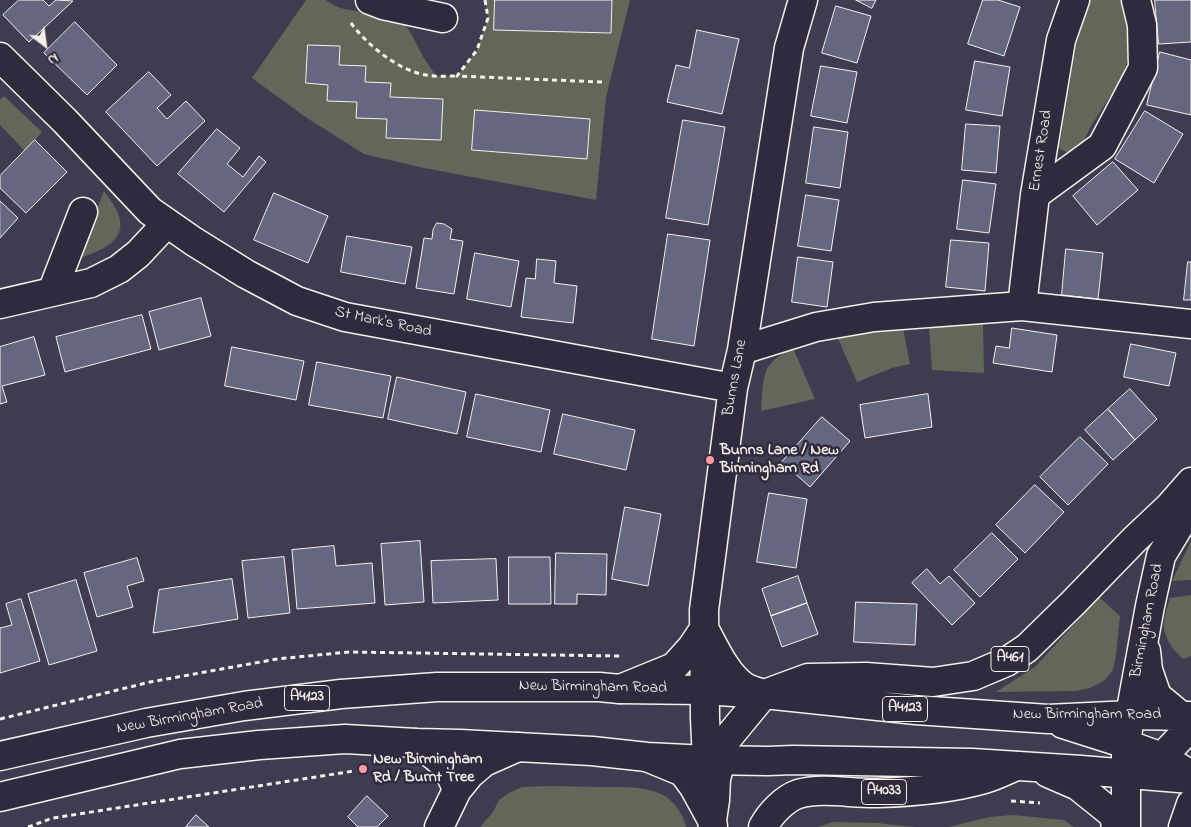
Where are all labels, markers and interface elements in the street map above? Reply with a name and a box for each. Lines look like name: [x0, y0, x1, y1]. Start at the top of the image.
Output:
north arrow: [20, 20, 70, 70]
text: N: [43, 47, 62, 70]
street label: Ernest Road: [1026, 109, 1058, 193]
street label: St Mark's Road: [333, 303, 433, 343]
street label: Bunns Lane: [720, 338, 752, 418]
place label: Bunns Lane / New Birmingham Rd: [720, 441, 839, 479]
marker: Bunns Lane / New Birmingham Rd: [704, 454, 716, 466]
street label: Birmingham Road: [1128, 562, 1168, 680]
road number: A461: [991, 646, 1029, 672]
street label: New Birmingham Road: [519, 677, 667, 699]
road number: A4123: [284, 686, 330, 710]
street label: New Birmingham Road: [115, 695, 265, 739]
road number: A4123: [882, 696, 928, 722]
street label: New Birmingham Road: [1013, 705, 1161, 725]
place label: New Birmingham Rd / Burnt Tree: [373, 750, 482, 788]
marker: New Birmingham Rd / Burnt Tree: [357, 763, 369, 775]
road number: A4033: [862, 780, 906, 804]

